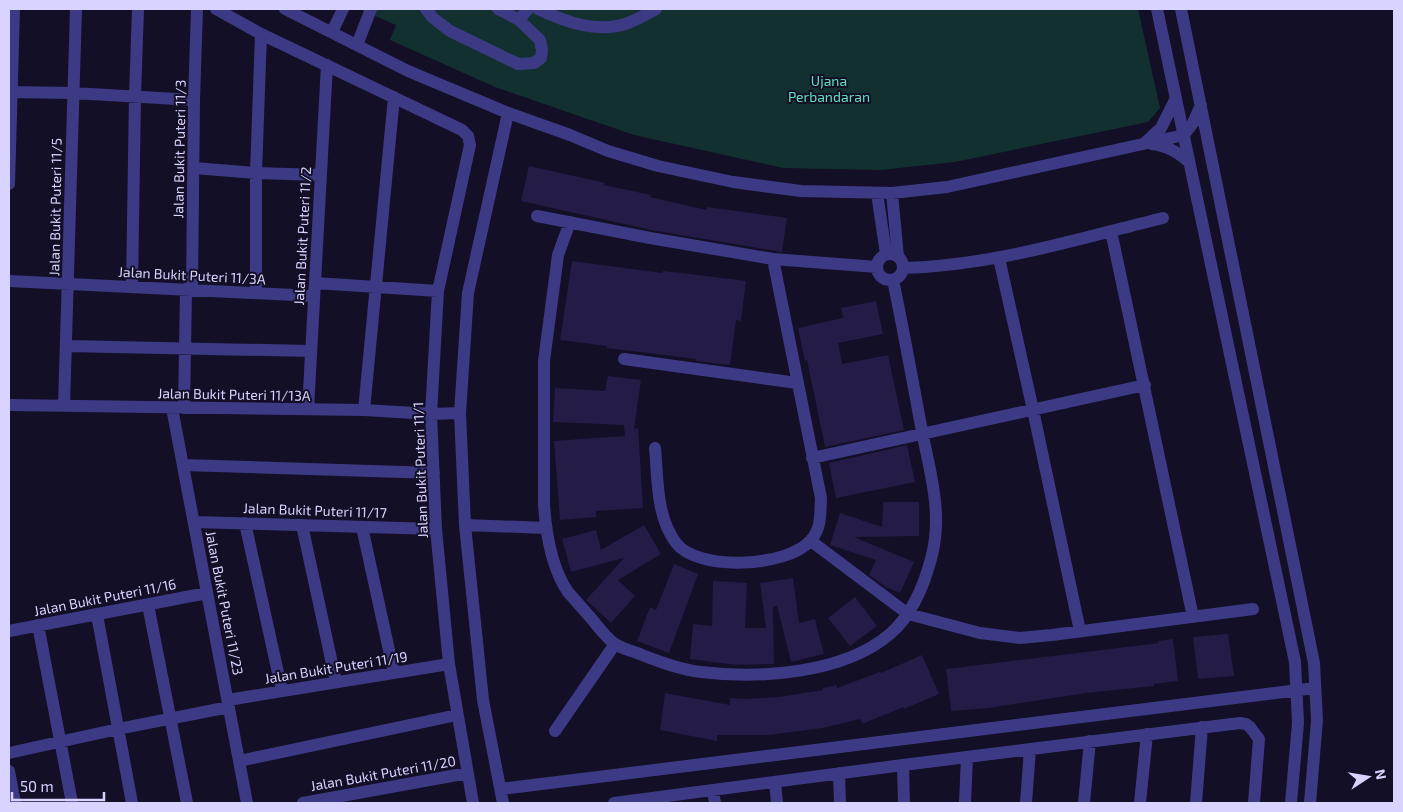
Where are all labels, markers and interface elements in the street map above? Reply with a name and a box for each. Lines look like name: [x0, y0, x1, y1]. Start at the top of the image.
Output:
park label: Ujana Perbandaran: [788, 72, 870, 105]
street label: Jalan Bukit Puteri 11/3: [169, 79, 189, 219]
street label: Jalan Bukit Puteri 11/5: [45, 138, 65, 276]
street label: Jalan Bukit Puteri 11/2: [290, 166, 314, 306]
street label: Jalan Bukit Puteri 11/3A: [118, 263, 266, 287]
street label: Jalan Bukit Puteri 11/13A: [157, 384, 311, 404]
street label: Jalan Bukit Puteri 11/1: [409, 401, 431, 539]
street label: Jalan Bukit Puteri 11/17: [243, 499, 387, 521]
street label: Jalan Bukit Puteri 11/23: [203, 529, 247, 677]
street label: Jalan Bukit Puteri 11/16: [32, 575, 178, 619]
street label: Jalan Bukit Puteri 11/19: [263, 647, 409, 687]
street label: Jalan Bukit Puteri 11/20: [309, 752, 457, 794]
north arrow: [1343, 752, 1393, 802]
text: N: [1372, 767, 1391, 781]
scale bar: [12, 770, 105, 802]
text: 50 m: [20, 777, 54, 795]

